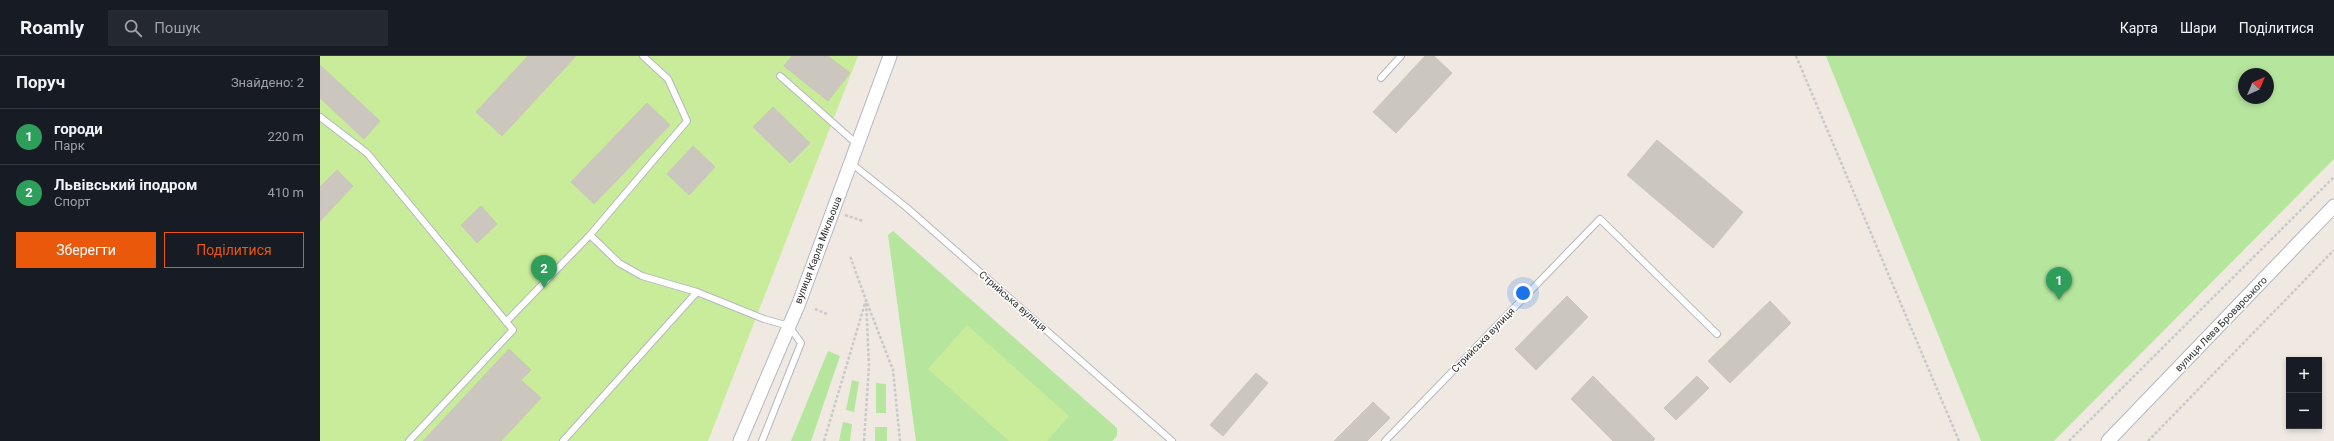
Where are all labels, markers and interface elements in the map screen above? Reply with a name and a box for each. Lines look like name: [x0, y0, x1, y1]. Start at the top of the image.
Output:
search box: [108, 10, 388, 46]
text: Roamly: [20, 16, 84, 39]
icon: search: [122, 17, 144, 39]
text: Пошук: [154, 19, 201, 37]
text: Карта: [2120, 20, 2158, 36]
text: Шари: [2180, 20, 2217, 36]
text: Поділитися: [2239, 20, 2314, 36]
north arrow: [2238, 68, 2274, 104]
text: Поруч: [16, 72, 65, 92]
text: Знайдено: 2: [231, 75, 304, 90]
text: городи: [54, 120, 103, 138]
text: 1: [25, 129, 33, 144]
text: 220 m: [267, 129, 304, 144]
text: Парк: [54, 138, 85, 153]
text: Львівський іподром: [54, 176, 197, 194]
text: 2: [25, 185, 33, 200]
text: 410 m: [267, 185, 304, 200]
text: Спорт: [54, 194, 90, 209]
street label: вулиця Карла Мікльоша: [792, 195, 844, 305]
button: Зберегти: [16, 232, 156, 268]
button: Поділитися: [164, 232, 304, 268]
pin: 2: [531, 255, 557, 288]
pin: 1: [2046, 267, 2072, 300]
street label: Стрийська вулиця: [977, 269, 1049, 333]
street label: вулиця Лева Броварського: [2173, 274, 2269, 374]
your location: [1513, 283, 1533, 303]
street label: Стрийська вулиця: [1449, 305, 1517, 375]
map controls: [2286, 357, 2322, 429]
button: +: [2286, 357, 2322, 393]
button: −: [2286, 393, 2322, 429]

